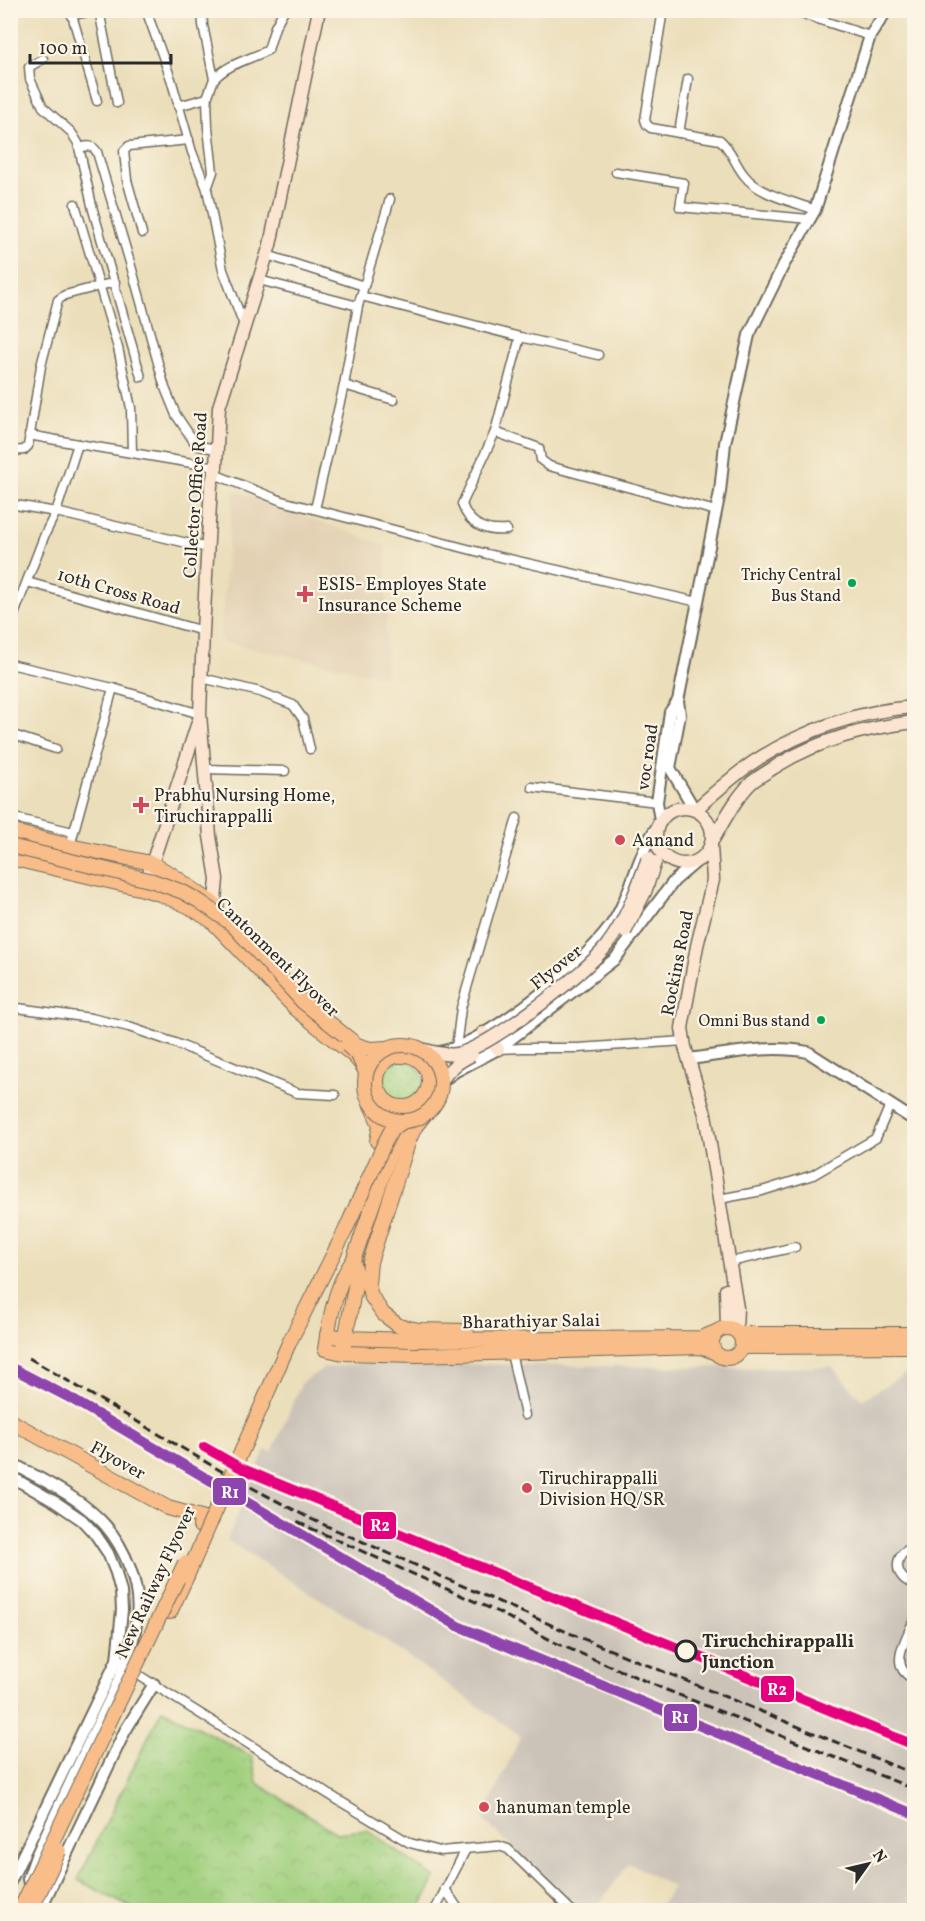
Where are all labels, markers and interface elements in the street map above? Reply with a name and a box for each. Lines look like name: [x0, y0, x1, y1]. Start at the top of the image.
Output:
scale bar: [30, 27, 171, 65]
text: 100 m: [39, 37, 88, 62]
street label: Collector Office Road: [178, 411, 215, 579]
street label: 10th Cross Road: [54, 563, 183, 622]
place label: Trichy Central Bus Stand: [741, 565, 841, 608]
place label: ESIS- Employes State Insurance Scheme: [318, 573, 487, 619]
marker: Trichy Central Bus Stand: [846, 577, 858, 589]
marker: ESIS- Employes State Insurance Scheme: [296, 585, 314, 603]
street label: voc road: [631, 722, 666, 792]
place label: Prabhu Nursing Home, Tiruchirappalli: [154, 784, 335, 830]
marker: Prabhu Nursing Home, Tiruchirappalli: [132, 796, 150, 814]
place label: Aanand: [632, 829, 694, 854]
marker: Aanand: [613, 833, 627, 847]
street label: Cantonment Flyover: [210, 893, 345, 1024]
street label: Rockins Road: [656, 908, 701, 1018]
street label: Flyover: [526, 939, 588, 997]
place label: Omni Bus stand: [699, 1011, 810, 1033]
marker: Omni Bus stand: [815, 1014, 827, 1026]
street label: Bharathiyar Salai: [462, 1309, 600, 1336]
street label: Flyover: [85, 1436, 150, 1487]
place label: Tiruchirappalli Division HQ/SR: [539, 1467, 665, 1513]
line badge: R1: [212, 1477, 247, 1506]
marker: Tiruchirappalli Division HQ/SR: [520, 1481, 534, 1495]
text: R1: [221, 1483, 239, 1505]
street label: New Railway Flyover: [110, 1502, 203, 1663]
line badge: R2: [362, 1511, 397, 1540]
text: R2: [370, 1516, 390, 1538]
place label: Tiruchchirappalli Junction: [701, 1630, 854, 1676]
marker: Tiruchchirappalli Junction: [675, 1640, 697, 1662]
line badge: R2: [760, 1675, 795, 1703]
text: R2: [767, 1680, 787, 1702]
line badge: R1: [663, 1703, 698, 1732]
text: R1: [671, 1708, 689, 1730]
place label: hanuman temple: [496, 1796, 630, 1821]
marker: hanuman temple: [477, 1800, 491, 1814]
north arrow: [838, 1834, 898, 1894]
text: N: [866, 1846, 891, 1868]

